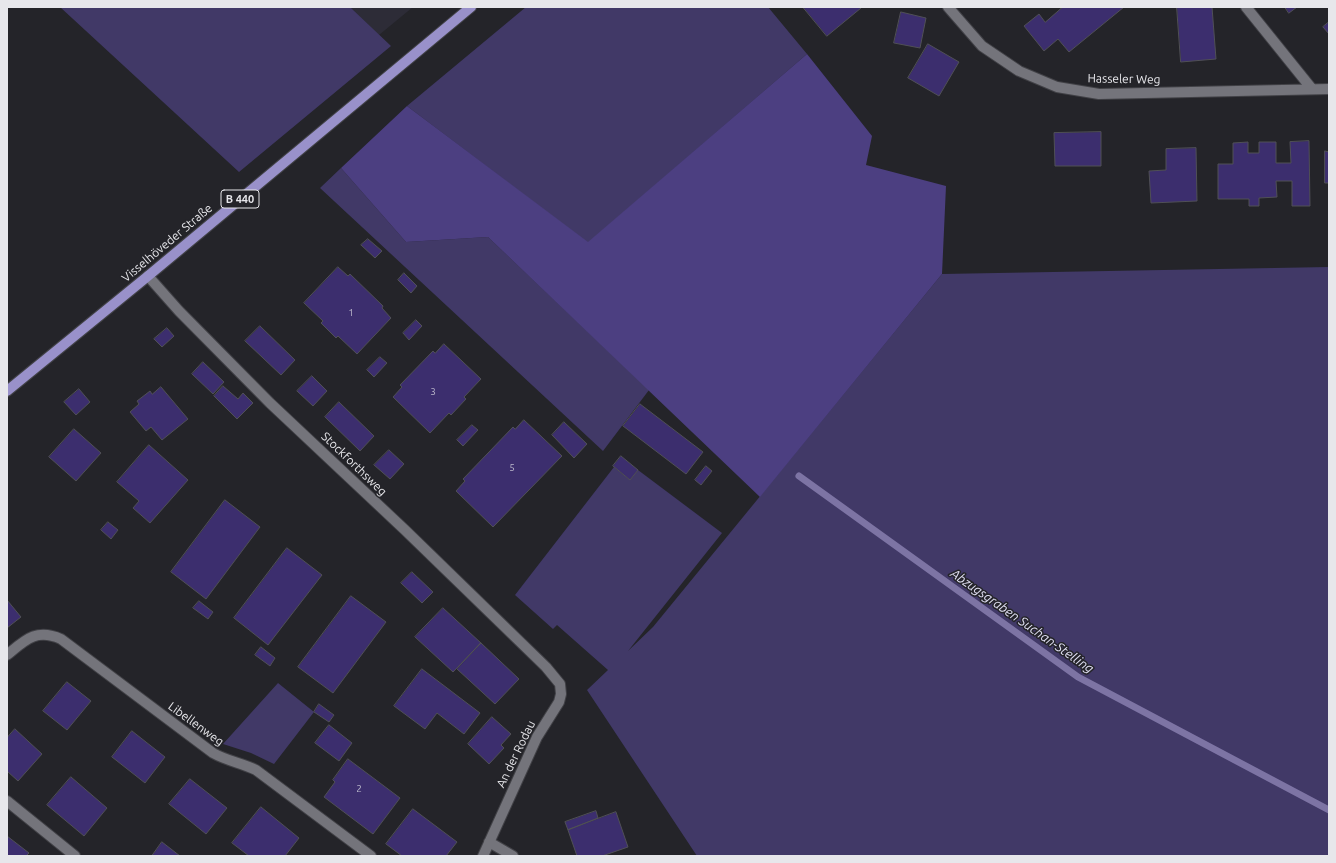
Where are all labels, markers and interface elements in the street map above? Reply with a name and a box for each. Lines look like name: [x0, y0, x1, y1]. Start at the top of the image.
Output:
street label: Hasseler Weg: [1087, 71, 1161, 87]
road number: B 440: [221, 190, 259, 208]
street label: Visselhöveder Straße: [119, 201, 215, 285]
house number: 1: [348, 307, 354, 319]
house number: 3: [430, 386, 436, 398]
street label: Stockforthsweg: [318, 429, 390, 499]
house number: 5: [509, 462, 515, 474]
water label: Abzugsgraben Suchan-Stelling: [947, 565, 1097, 677]
street label: Libellenweg: [165, 699, 227, 749]
street label: An der Rodau: [494, 718, 538, 790]
house number: 2: [356, 783, 362, 795]

